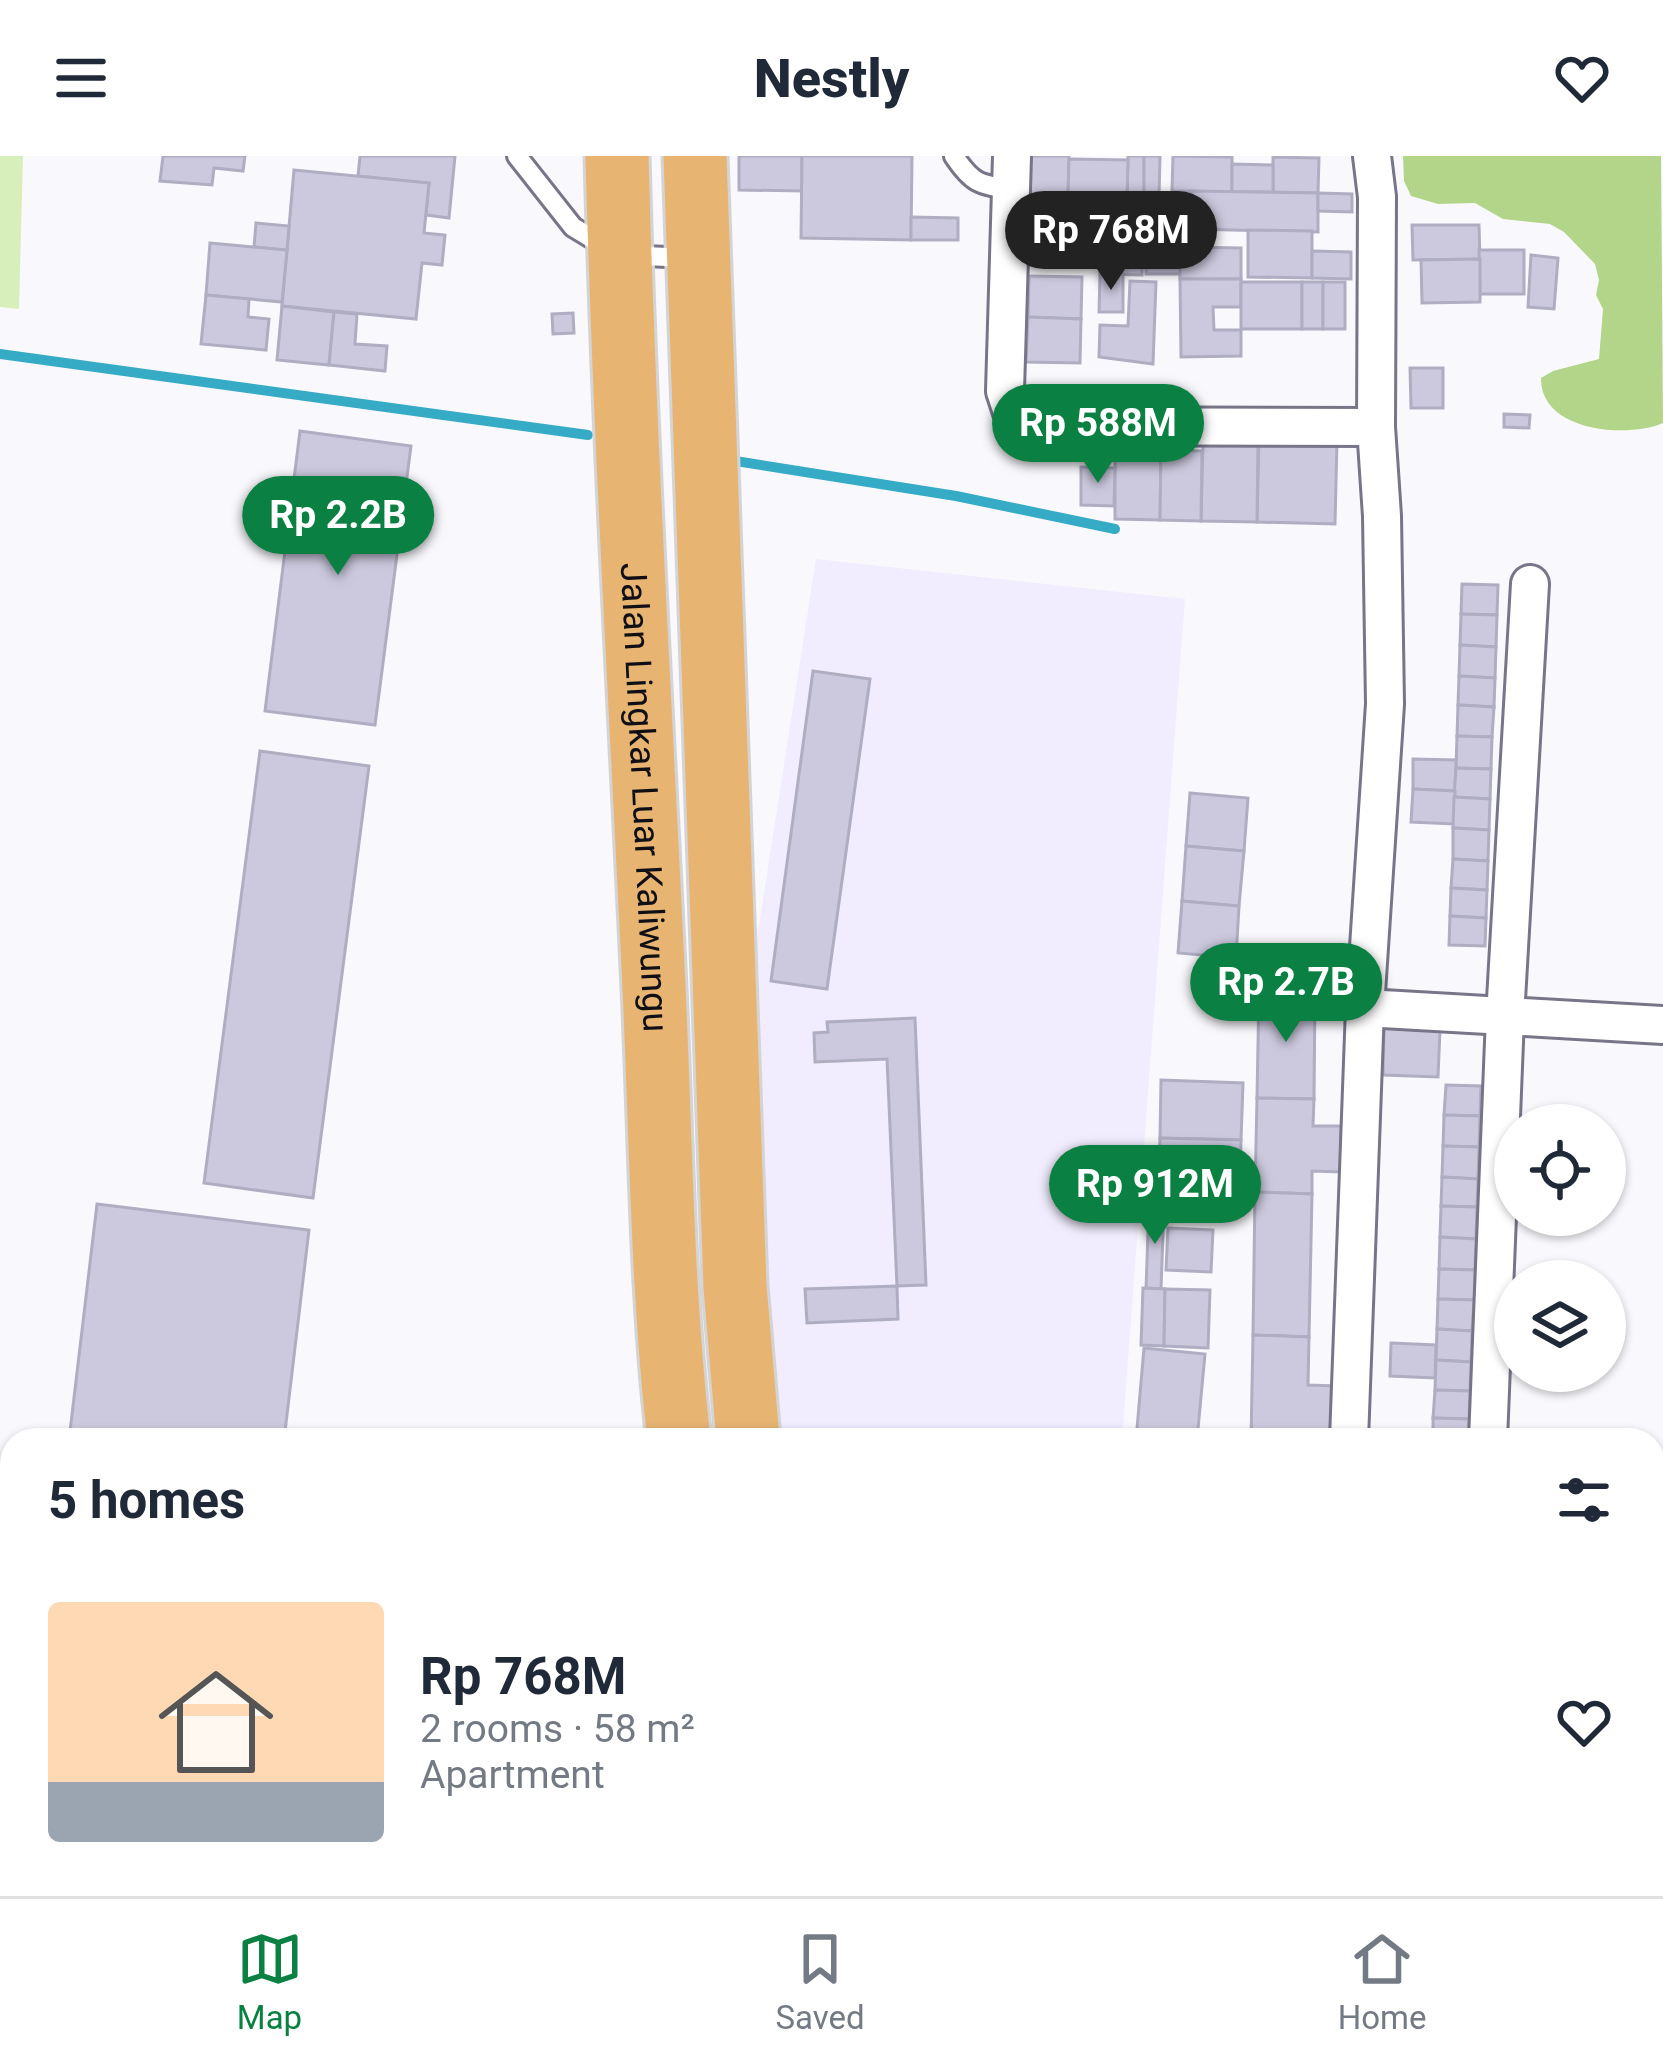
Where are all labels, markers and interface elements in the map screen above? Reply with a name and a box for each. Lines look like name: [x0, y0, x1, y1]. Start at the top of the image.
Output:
icon: menu: [48, 45, 114, 111]
icon: heart: [1549, 45, 1615, 111]
text: Nestly: [754, 47, 909, 110]
pin: Rp 768M: [1000, 191, 1222, 293]
text: Rp 768M: [1032, 207, 1190, 253]
pin: Rp 588M: [987, 384, 1209, 486]
text: Rp 588M: [1019, 400, 1177, 446]
pin: Rp 2.2B: [227, 476, 449, 578]
text: Rp 2.2B: [269, 492, 407, 538]
street label: Jalan Lingkar Luar Kaliwungu: [612, 562, 677, 1033]
pin: Rp 2.7B: [1175, 943, 1397, 1045]
text: Rp 2.7B: [1217, 959, 1355, 1005]
map controls: [1494, 1104, 1626, 1392]
button: locate: [1494, 1104, 1626, 1236]
pin: Rp 912M: [1044, 1145, 1266, 1247]
text: Rp 912M: [1076, 1161, 1234, 1207]
button: layers: [1494, 1260, 1626, 1392]
icon: filters: [1551, 1467, 1617, 1533]
text: 5 homes: [48, 1471, 245, 1530]
text: Rp 768M: [420, 1647, 626, 1706]
icon: home: [144, 1650, 288, 1794]
icon: heart: [1551, 1689, 1617, 1755]
text: 2 rooms · 58 m²: [420, 1706, 695, 1752]
text: Apartment: [420, 1752, 605, 1798]
tab: Map: [237, 1926, 303, 2037]
tab: Saved: [776, 1926, 865, 2037]
tab: Home: [1338, 1926, 1427, 2037]

